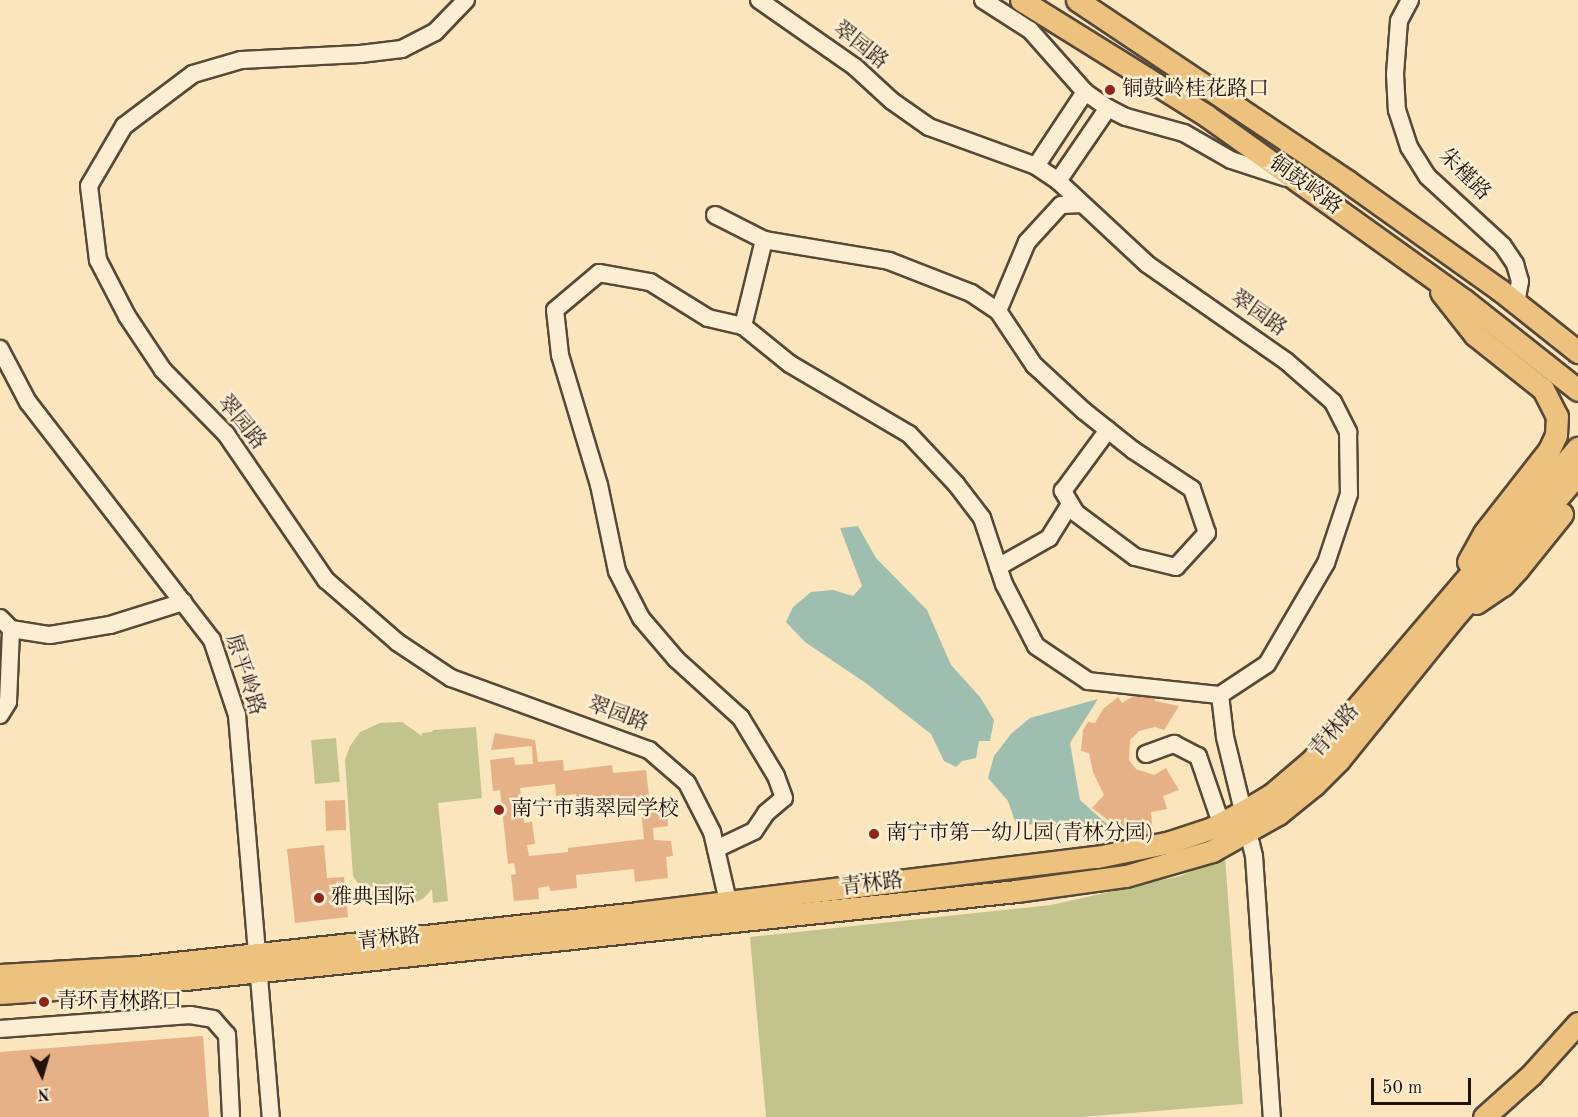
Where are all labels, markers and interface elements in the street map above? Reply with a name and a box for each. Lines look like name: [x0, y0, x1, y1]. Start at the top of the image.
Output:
street label: 翠园路: [827, 17, 893, 75]
place label: 铜鼓岭桂花路口: [1122, 77, 1269, 103]
marker: 铜鼓岭桂花路口: [1103, 83, 1117, 97]
street label: 朱槿路: [1433, 144, 1495, 206]
street label: 铜鼓岭路: [1264, 151, 1346, 221]
street label: 翠园路: [1225, 286, 1291, 342]
street label: 翠园路: [211, 391, 271, 455]
street label: 原平岭路: [219, 631, 269, 719]
street label: 翠园路: [584, 692, 652, 738]
street label: 青林路: [1305, 699, 1365, 763]
place label: 南宁市翡翠园学校: [511, 797, 679, 823]
marker: 南宁市翡翠园学校: [492, 803, 506, 817]
place label: 南宁市第一幼儿园(青林分园): [886, 821, 1154, 847]
marker: 南宁市第一幼儿园(青林分园): [867, 827, 881, 841]
street label: 青林路: [839, 869, 905, 901]
place label: 雅典国际: [331, 885, 415, 911]
marker: 雅典国际: [312, 891, 326, 905]
street label: 青林路: [356, 924, 422, 956]
place label: 青环青林路口: [56, 989, 182, 1015]
marker: 青环青林路口: [37, 995, 51, 1009]
north arrow: [12, 1045, 72, 1105]
scale bar: [1374, 1066, 1474, 1104]
text: 50 m: [1382, 1079, 1422, 1097]
text: N: [37, 1084, 50, 1101]

